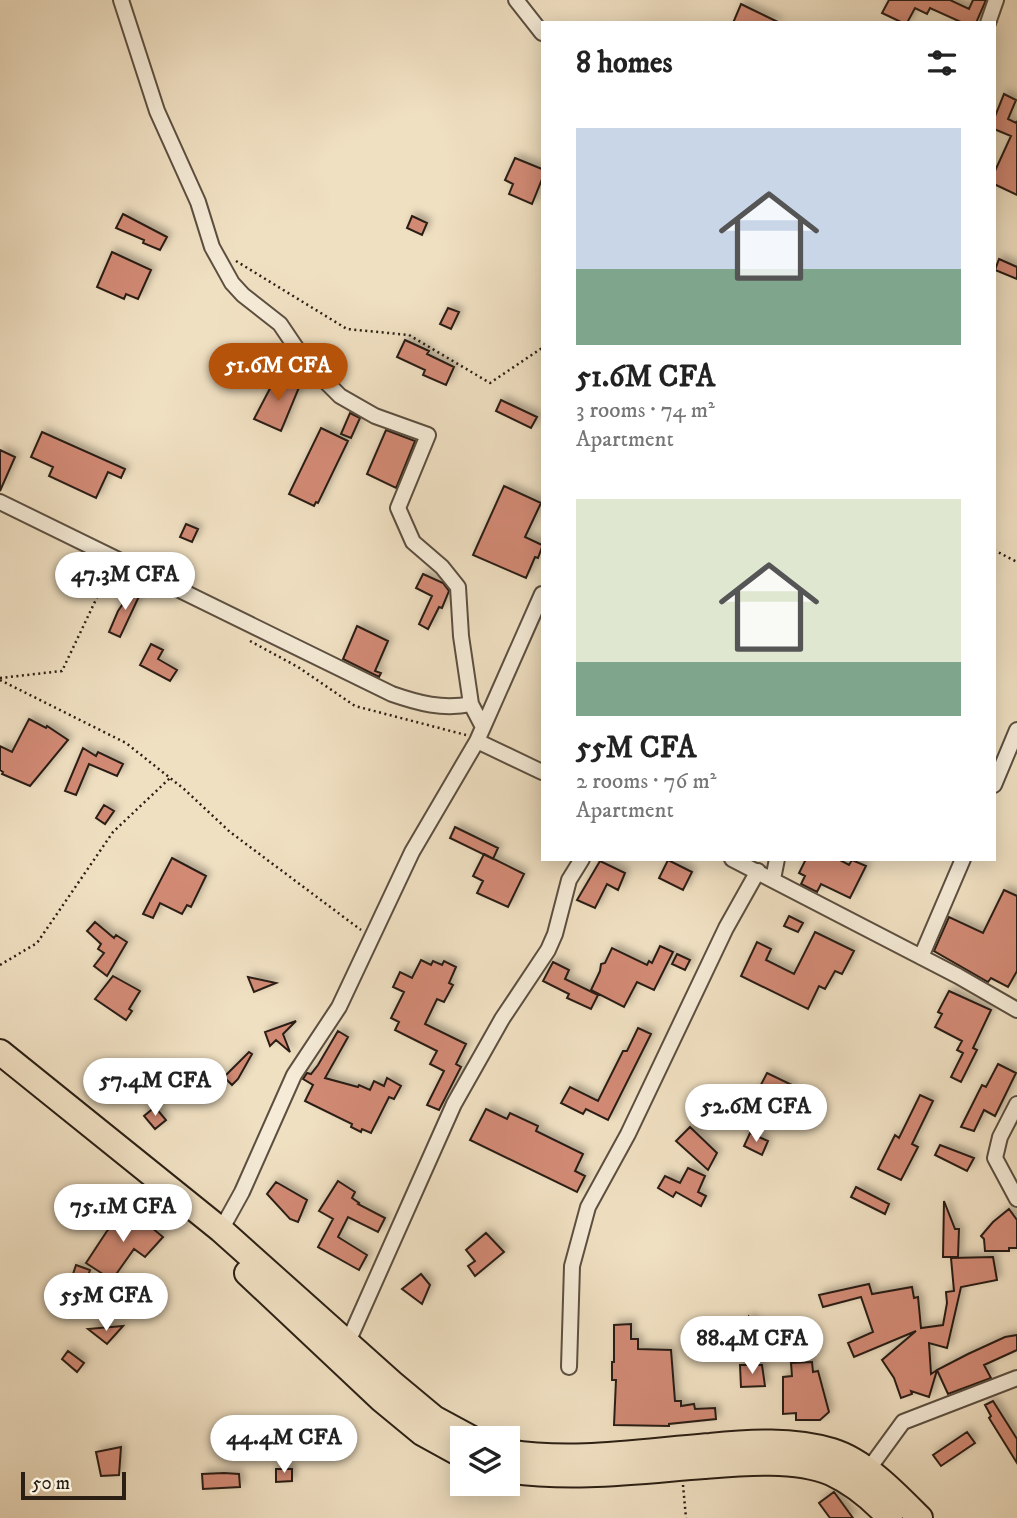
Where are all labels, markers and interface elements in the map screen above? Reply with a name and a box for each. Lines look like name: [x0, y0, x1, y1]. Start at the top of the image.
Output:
icon: filters: [923, 44, 961, 82]
text: 8 homes: [576, 45, 673, 82]
icon: home: [706, 173, 832, 299]
pin: 51.6M CFA: [198, 344, 358, 403]
text: 51.6M CFA: [225, 351, 331, 380]
text: 51.6M CFA: [576, 359, 715, 396]
text: 3 rooms · 74 m²: [576, 396, 715, 425]
text: Apartment: [576, 425, 674, 454]
icon: home: [706, 544, 832, 670]
pin: 47.3M CFA: [45, 552, 205, 612]
text: 47.3M CFA: [71, 560, 179, 589]
text: 55M CFA: [576, 730, 696, 767]
text: 2 rooms · 76 m²: [576, 767, 716, 796]
text: Apartment: [576, 796, 674, 825]
pin: 57.4M CFA: [75, 1058, 235, 1118]
text: 57.4M CFA: [99, 1066, 211, 1095]
pin: 52.6M CFA: [676, 1084, 836, 1144]
text: 52.6M CFA: [701, 1092, 811, 1121]
pin: 75.1M CFA: [43, 1184, 203, 1244]
text: 75.1M CFA: [70, 1192, 176, 1221]
pin: 55M CFA: [41, 1274, 171, 1333]
text: 55M CFA: [60, 1281, 152, 1310]
pin: 88.4M CFA: [672, 1316, 832, 1376]
text: 88.4M CFA: [696, 1324, 808, 1353]
pin: 44.4M CFA: [204, 1416, 364, 1475]
text: 44.4M CFA: [226, 1423, 342, 1452]
map controls: [450, 1426, 520, 1496]
button: layers: [450, 1426, 520, 1496]
scale bar: [21, 1469, 126, 1501]
text: 50 m: [32, 1472, 70, 1495]

